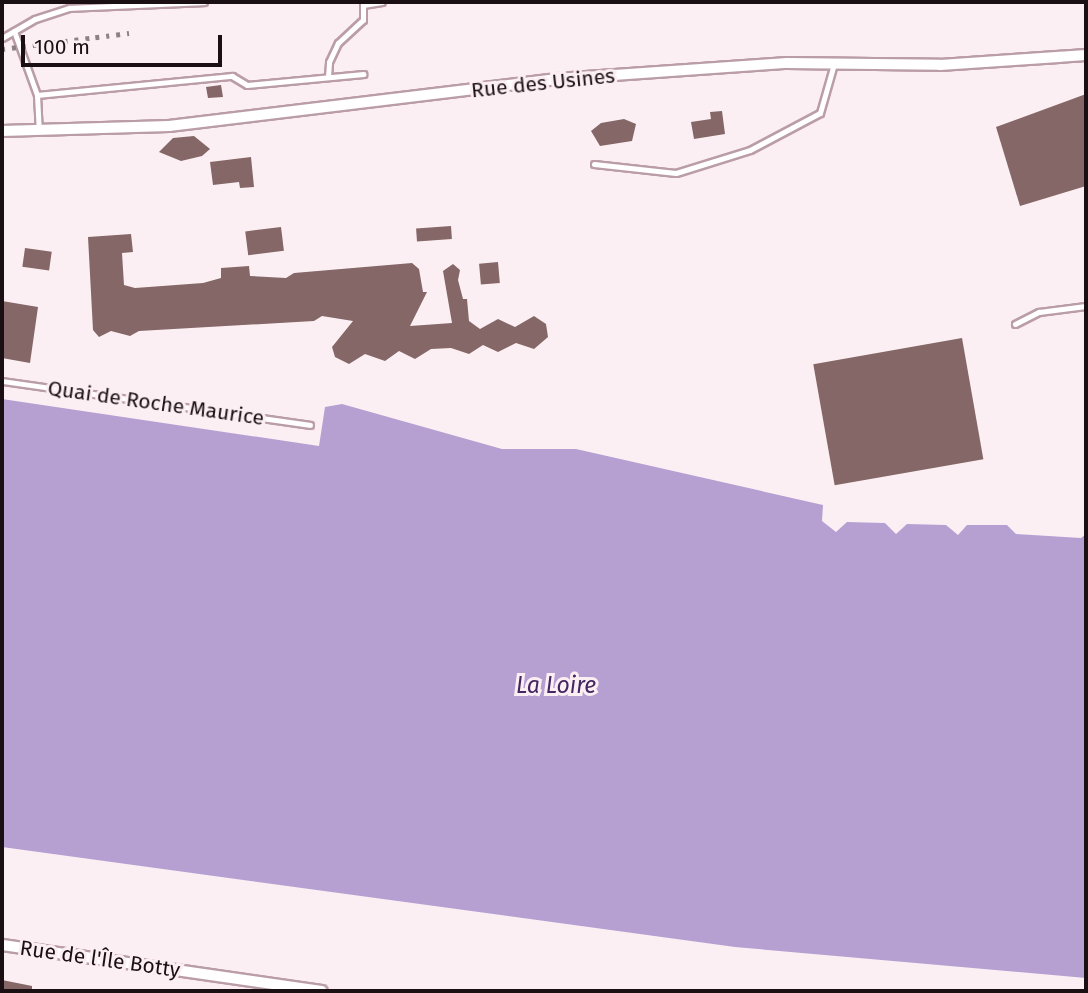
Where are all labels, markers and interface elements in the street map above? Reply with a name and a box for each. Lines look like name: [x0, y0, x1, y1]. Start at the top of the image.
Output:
scale bar: [24, 21, 226, 65]
text: 100 m: [34, 34, 90, 60]
street label: Rue des Usines: [470, 63, 616, 103]
street label: Quai de Roche Maurice: [46, 375, 266, 431]
water label: La Loire: [516, 671, 596, 699]
street label: Rue de l'Île Botty: [18, 935, 182, 983]

